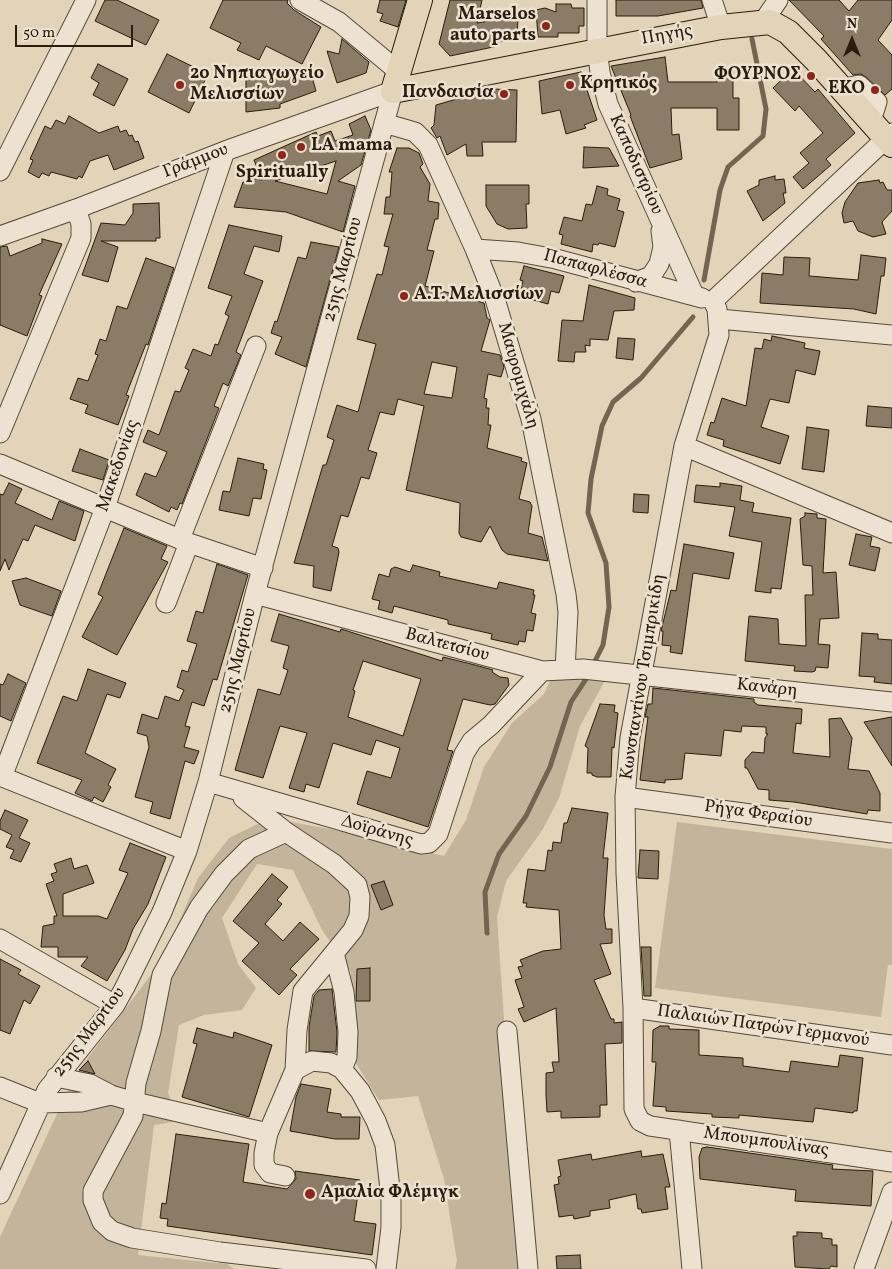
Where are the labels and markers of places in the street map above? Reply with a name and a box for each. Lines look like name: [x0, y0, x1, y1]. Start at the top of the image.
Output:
place label: Marselos auto parts: [450, 5, 536, 48]
marker: Marselos auto parts: [540, 20, 552, 32]
place label: 2ο Νηπιαγωγείο Μελισσίων: [190, 64, 324, 106]
place label: ΦΟΥΡΝΟΣ: [714, 65, 801, 87]
marker: ΦΟΥΡΝΟΣ: [805, 70, 817, 82]
place label: Κρητικός: [580, 74, 657, 96]
marker: 2ο Νηπιαγωγείο Μελισσίων: [174, 79, 186, 91]
marker: Κρητικός: [564, 79, 576, 91]
place label: EKO: [828, 79, 865, 101]
place label: Πανδαισία: [402, 83, 494, 105]
marker: EKO: [869, 84, 881, 96]
marker: Πανδαισία: [498, 88, 510, 100]
place label: LA mama: [311, 136, 393, 158]
marker: LA mama: [295, 141, 307, 153]
marker: Spiritually: [276, 149, 288, 161]
place label: Spiritually: [236, 163, 328, 185]
place label: Α.Τ. Μελισσίων: [414, 285, 543, 307]
marker: Α.Τ. Μελισσίων: [398, 290, 410, 302]
place label: Αμαλία Φλέμιγκ: [321, 1183, 459, 1205]
marker: Αμαλία Φλέμιγκ: [303, 1187, 317, 1201]

